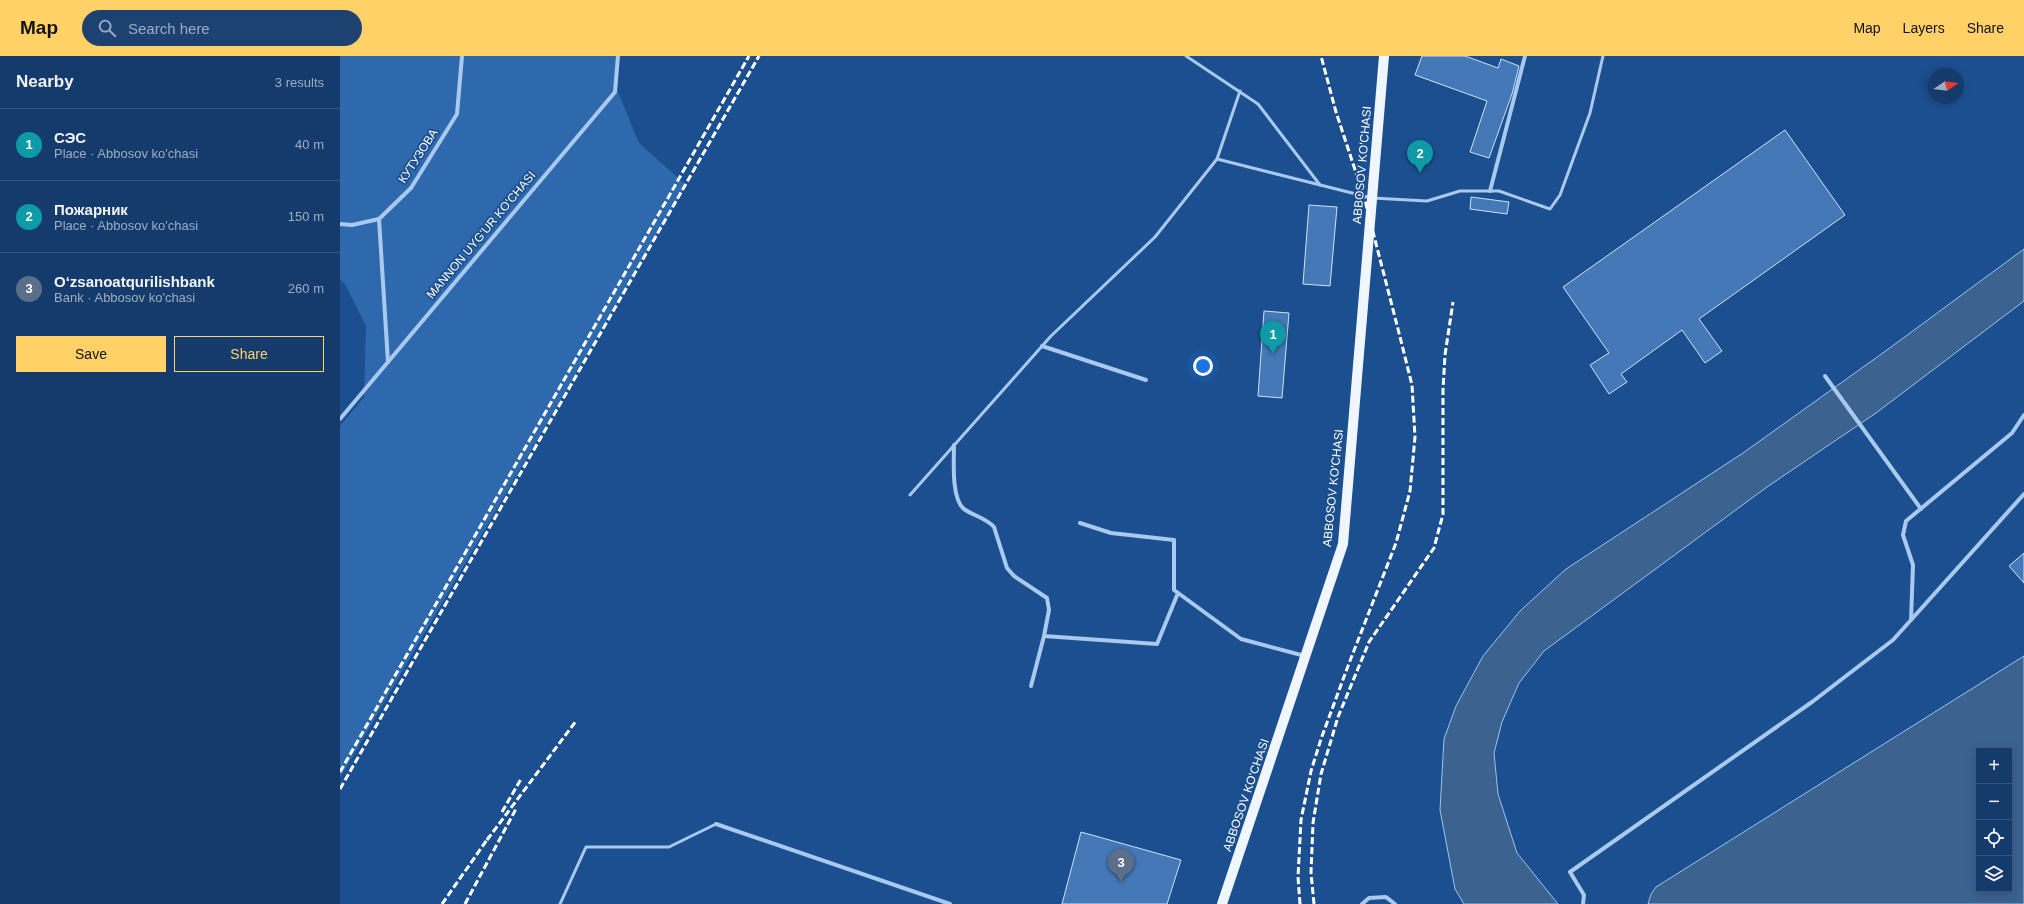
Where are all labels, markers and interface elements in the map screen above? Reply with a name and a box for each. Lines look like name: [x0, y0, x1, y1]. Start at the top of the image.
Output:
search box: [82, 10, 362, 46]
text: Map: [20, 17, 58, 38]
icon: search: [96, 17, 118, 39]
text: Search here: [128, 20, 210, 37]
text: Map: [1853, 20, 1881, 36]
text: Layers: [1903, 20, 1945, 36]
text: Share: [1967, 20, 2004, 36]
north arrow: [1928, 68, 1964, 104]
text: Nearby: [16, 72, 74, 91]
text: 3 results: [275, 75, 324, 90]
street label: ABBOSOV KO'CHASI: [1350, 105, 1374, 225]
street label: КУТУЗОВА: [395, 126, 441, 186]
text: СЭС: [54, 129, 86, 146]
text: 1: [25, 137, 33, 152]
text: 40 m: [295, 137, 324, 152]
pin: 2: [1407, 140, 1433, 173]
text: Place · Abbosov ko'chasi: [54, 146, 198, 161]
street label: MANNON UYG'UR KO'CHASI: [424, 168, 538, 302]
text: Пожарник: [54, 201, 128, 218]
text: 2: [25, 209, 33, 224]
text: 150 m: [288, 209, 324, 224]
text: Place · Abbosov ko'chasi: [54, 218, 198, 233]
text: Oʻzsanoatqurilishbank: [54, 273, 215, 290]
text: 3: [25, 281, 33, 296]
text: 260 m: [288, 281, 324, 296]
text: Bank · Abbosov ko'chasi: [54, 290, 195, 305]
pin: 1: [1260, 321, 1286, 354]
button: Save: [16, 336, 166, 372]
button: Share: [174, 336, 324, 372]
your location: [1193, 356, 1213, 376]
street label: ABBOSOV KO'CHASI: [1320, 428, 1346, 548]
street label: ABBOSOV KO'CHASI: [1220, 737, 1272, 853]
map controls: [1976, 748, 2012, 892]
button: +: [1976, 748, 2012, 784]
button: −: [1976, 784, 2012, 820]
button: locate: [1976, 820, 2012, 856]
pin: 3: [1108, 849, 1134, 882]
button: layers: [1976, 856, 2012, 892]

